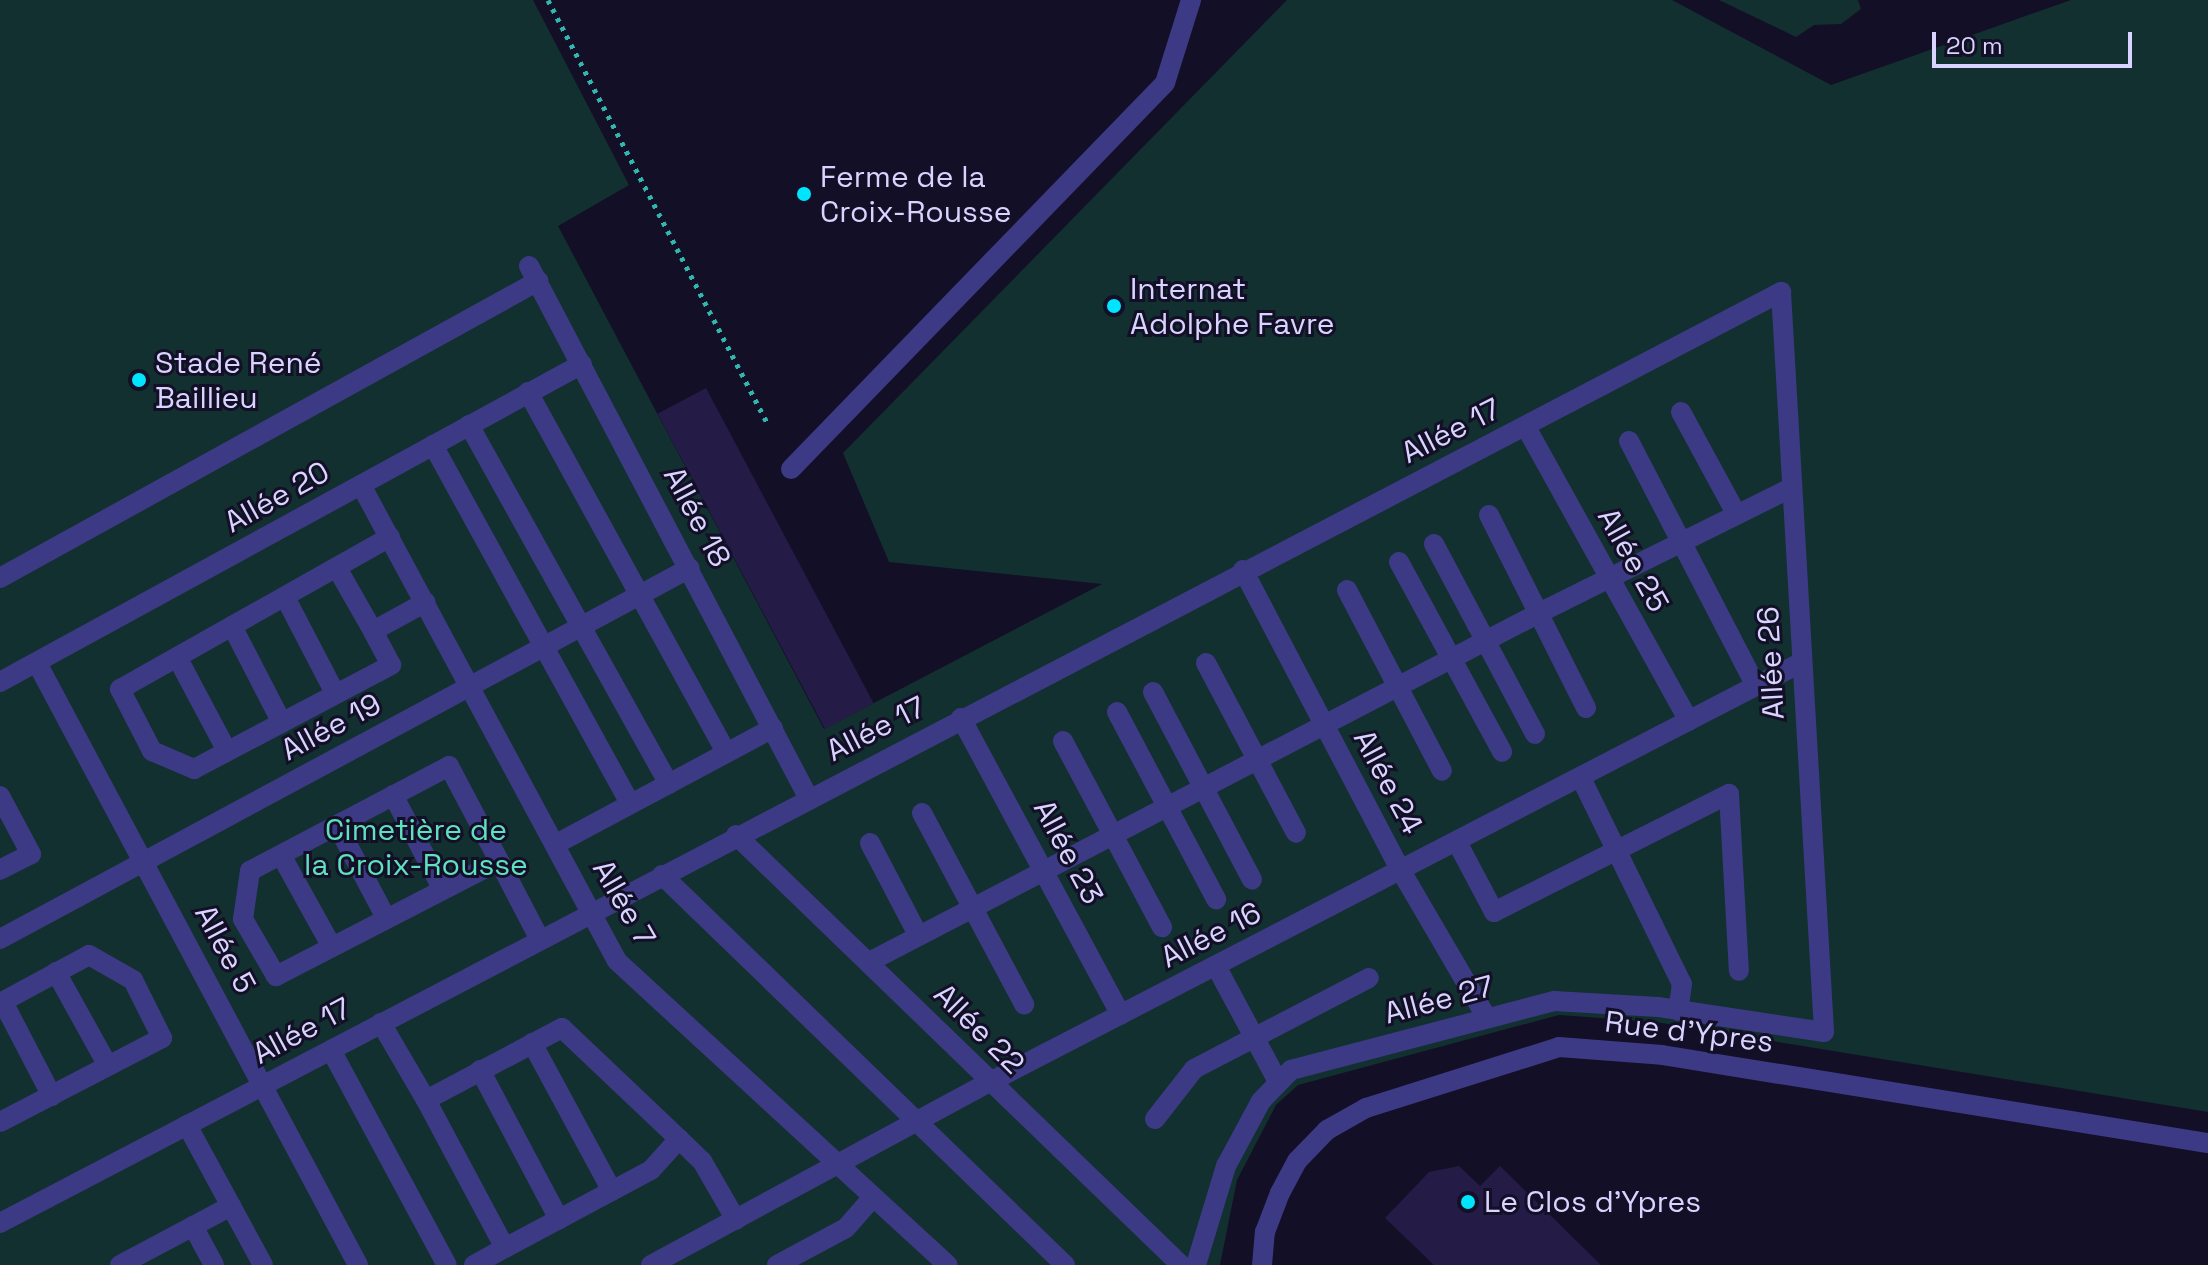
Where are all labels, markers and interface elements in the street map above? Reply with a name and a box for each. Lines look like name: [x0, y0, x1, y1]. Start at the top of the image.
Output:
scale bar: [1936, 16, 2136, 66]
text: 20 m: [1946, 30, 2003, 61]
place label: Ferme de la Croix-Rousse: [820, 159, 1011, 230]
marker: Ferme de la Croix-Rousse: [795, 185, 813, 203]
place label: Internat Adolphe Favre: [1130, 271, 1334, 342]
marker: Internat Adolphe Favre: [1105, 297, 1123, 315]
place label: Stade René Baillieu: [155, 345, 322, 416]
marker: Stade René Baillieu: [130, 371, 148, 389]
street label: Allée 17: [1395, 391, 1507, 471]
street label: Allée 20: [218, 454, 336, 540]
street label: Allée 18: [656, 461, 738, 573]
street label: Allée 25: [1590, 502, 1676, 618]
street label: Allée 26: [1750, 605, 1792, 721]
street label: Allée 19: [275, 686, 387, 768]
street label: Allée 17: [820, 689, 932, 769]
street label: Allée 24: [1346, 724, 1430, 840]
street label: Allée 23: [1026, 794, 1110, 910]
park label: Cimetière de la Croix-Rousse: [304, 812, 528, 882]
street label: Allée 7: [585, 853, 663, 953]
street label: Allée 16: [1155, 895, 1267, 975]
street label: Allée 5: [187, 899, 263, 999]
street label: Allée 27: [1380, 968, 1498, 1032]
street label: Allée 22: [926, 976, 1032, 1082]
street label: Allée 17: [247, 990, 357, 1072]
street label: Rue d'Ypres: [1603, 1004, 1775, 1060]
place label: Le Clos d'Ypres: [1484, 1184, 1701, 1220]
marker: Le Clos d'Ypres: [1459, 1193, 1477, 1211]

